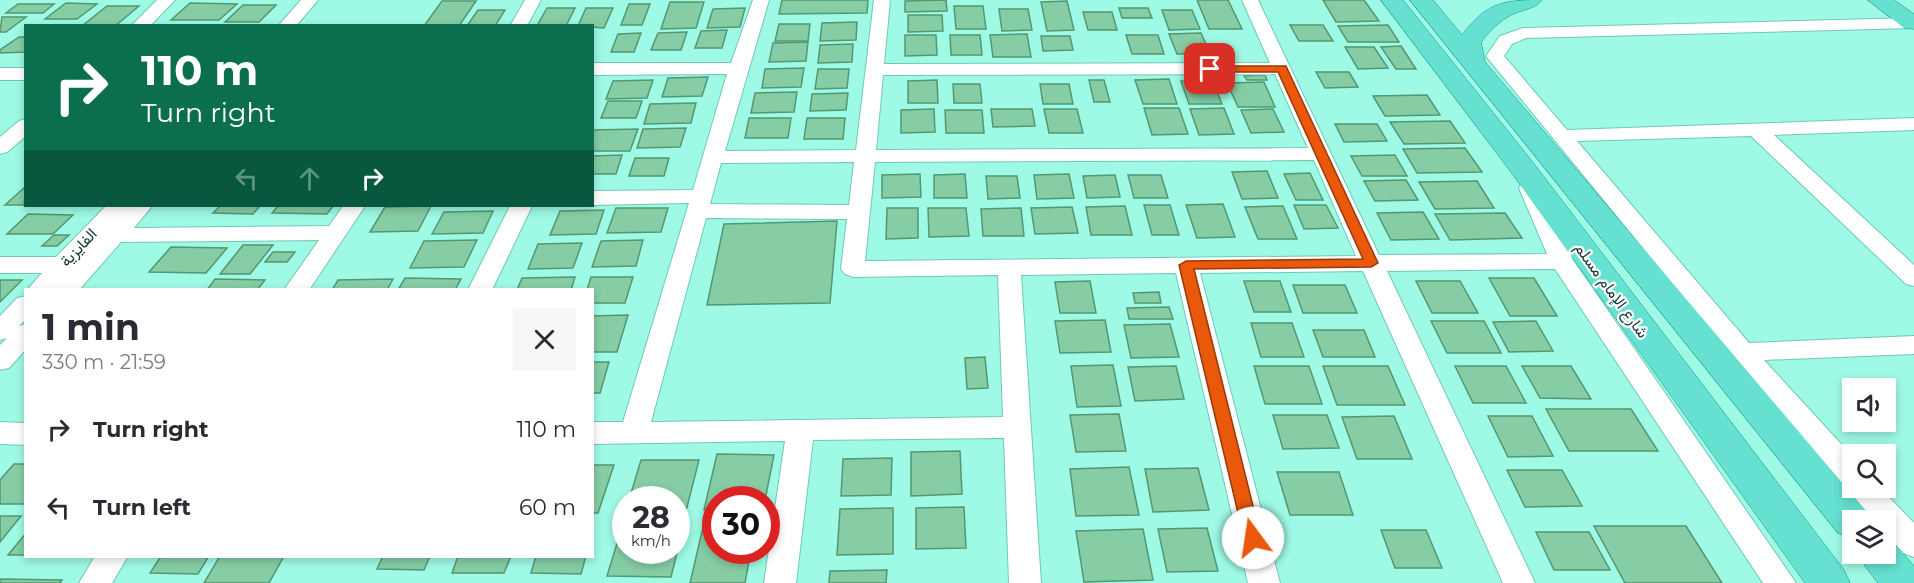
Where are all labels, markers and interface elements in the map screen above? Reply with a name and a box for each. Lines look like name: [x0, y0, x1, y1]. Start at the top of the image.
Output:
pin: [1184, 43, 1235, 94]
text: 110 m: [141, 44, 258, 96]
icon: right: [42, 48, 120, 126]
icon: arrive: [1193, 52, 1226, 85]
text: Turn right: [141, 96, 276, 129]
icon: left: [230, 162, 263, 195]
icon: ahead: [293, 162, 326, 195]
icon: right: [356, 162, 389, 195]
street label: الفايزية: [56, 224, 102, 271]
street label: شارع الإمام مسلم: [1569, 239, 1652, 343]
text: 1 min: [42, 305, 140, 349]
button: close: [513, 308, 576, 371]
text: 330 m · 21:59: [42, 350, 166, 374]
map controls: [1842, 378, 1896, 564]
button: sound: [1842, 378, 1896, 432]
icon: right: [42, 413, 75, 446]
text: Turn right: [93, 416, 208, 443]
text: 110 m: [516, 416, 576, 443]
button: search: [1842, 444, 1896, 498]
speed limit sign: 30: [702, 486, 780, 564]
icon: left: [42, 491, 75, 524]
text: Turn left: [93, 494, 191, 521]
text: 60 m: [519, 494, 576, 521]
text: 28: [632, 499, 670, 536]
position arrow: [1221, 506, 1285, 570]
button: layers: [1842, 510, 1896, 564]
text: km/h: [631, 531, 671, 550]

